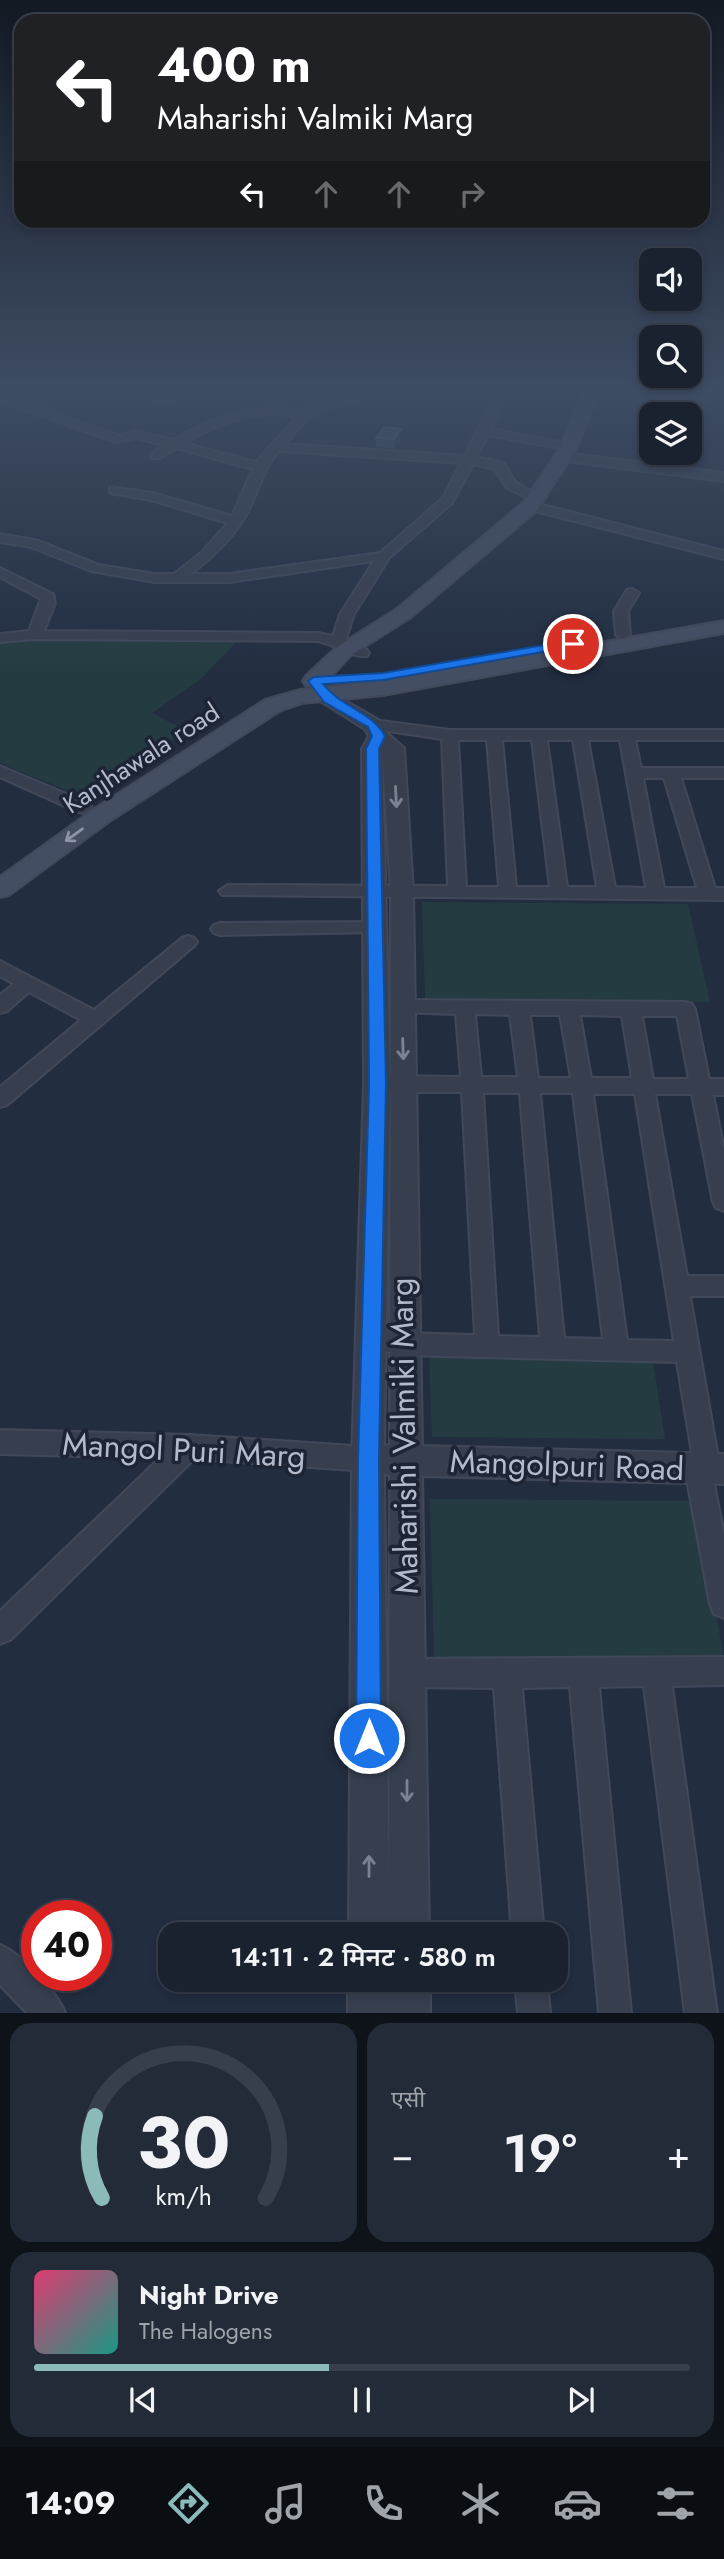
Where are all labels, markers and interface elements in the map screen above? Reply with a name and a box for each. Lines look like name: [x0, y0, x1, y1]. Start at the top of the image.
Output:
text: 400 m: [157, 30, 311, 100]
icon: left: [42, 42, 133, 133]
text: Maharishi Valmiki Marg: [157, 95, 473, 141]
icon: left: [234, 175, 272, 213]
icon: ahead: [307, 175, 345, 213]
icon: ahead: [380, 175, 418, 213]
icon: right: [453, 175, 491, 213]
map controls: [639, 248, 702, 465]
button: sound: [639, 248, 702, 311]
button: search: [639, 325, 702, 388]
button: layers: [639, 402, 702, 465]
pin: [543, 614, 603, 674]
icon: arrive: [554, 625, 592, 663]
street label: Kanjhawala road: [55, 693, 227, 823]
one-way arrow: [390, 785, 403, 808]
one-way arrow: [65, 828, 84, 842]
one-way arrow: [396, 1037, 410, 1060]
street label: Maharishi Valmiki Marg: [378, 1277, 430, 1595]
street label: Mangol Puri Marg: [61, 1421, 307, 1479]
street label: Mangolpuri Road: [449, 1438, 685, 1492]
position arrow: [332, 1701, 406, 1775]
one-way arrow: [401, 1779, 414, 1802]
one-way arrow: [362, 1854, 376, 1877]
speed limit sign: 40: [21, 1900, 112, 1991]
text: 14:11 · 2 मिनट · 580 m: [230, 1938, 496, 1976]
text: एसी: [391, 2082, 425, 2116]
text: 30: [137, 2091, 230, 2196]
text: 19°: [503, 2116, 577, 2192]
text: −: [391, 2127, 413, 2182]
text: +: [667, 2127, 690, 2182]
text: km/h: [155, 2178, 212, 2214]
text: Night Drive: [139, 2276, 279, 2314]
text: The Halogens: [139, 2314, 272, 2348]
icon: previous: [124, 2381, 162, 2419]
icon: pause: [343, 2381, 381, 2419]
icon: next: [562, 2381, 600, 2419]
icon: directions: [164, 2479, 213, 2528]
icon: music: [261, 2479, 310, 2528]
icon: phone: [359, 2479, 408, 2528]
icon: climate: [456, 2479, 505, 2528]
icon: car: [553, 2479, 602, 2528]
icon: filters: [651, 2479, 700, 2528]
text: 14:09: [24, 2480, 116, 2526]

